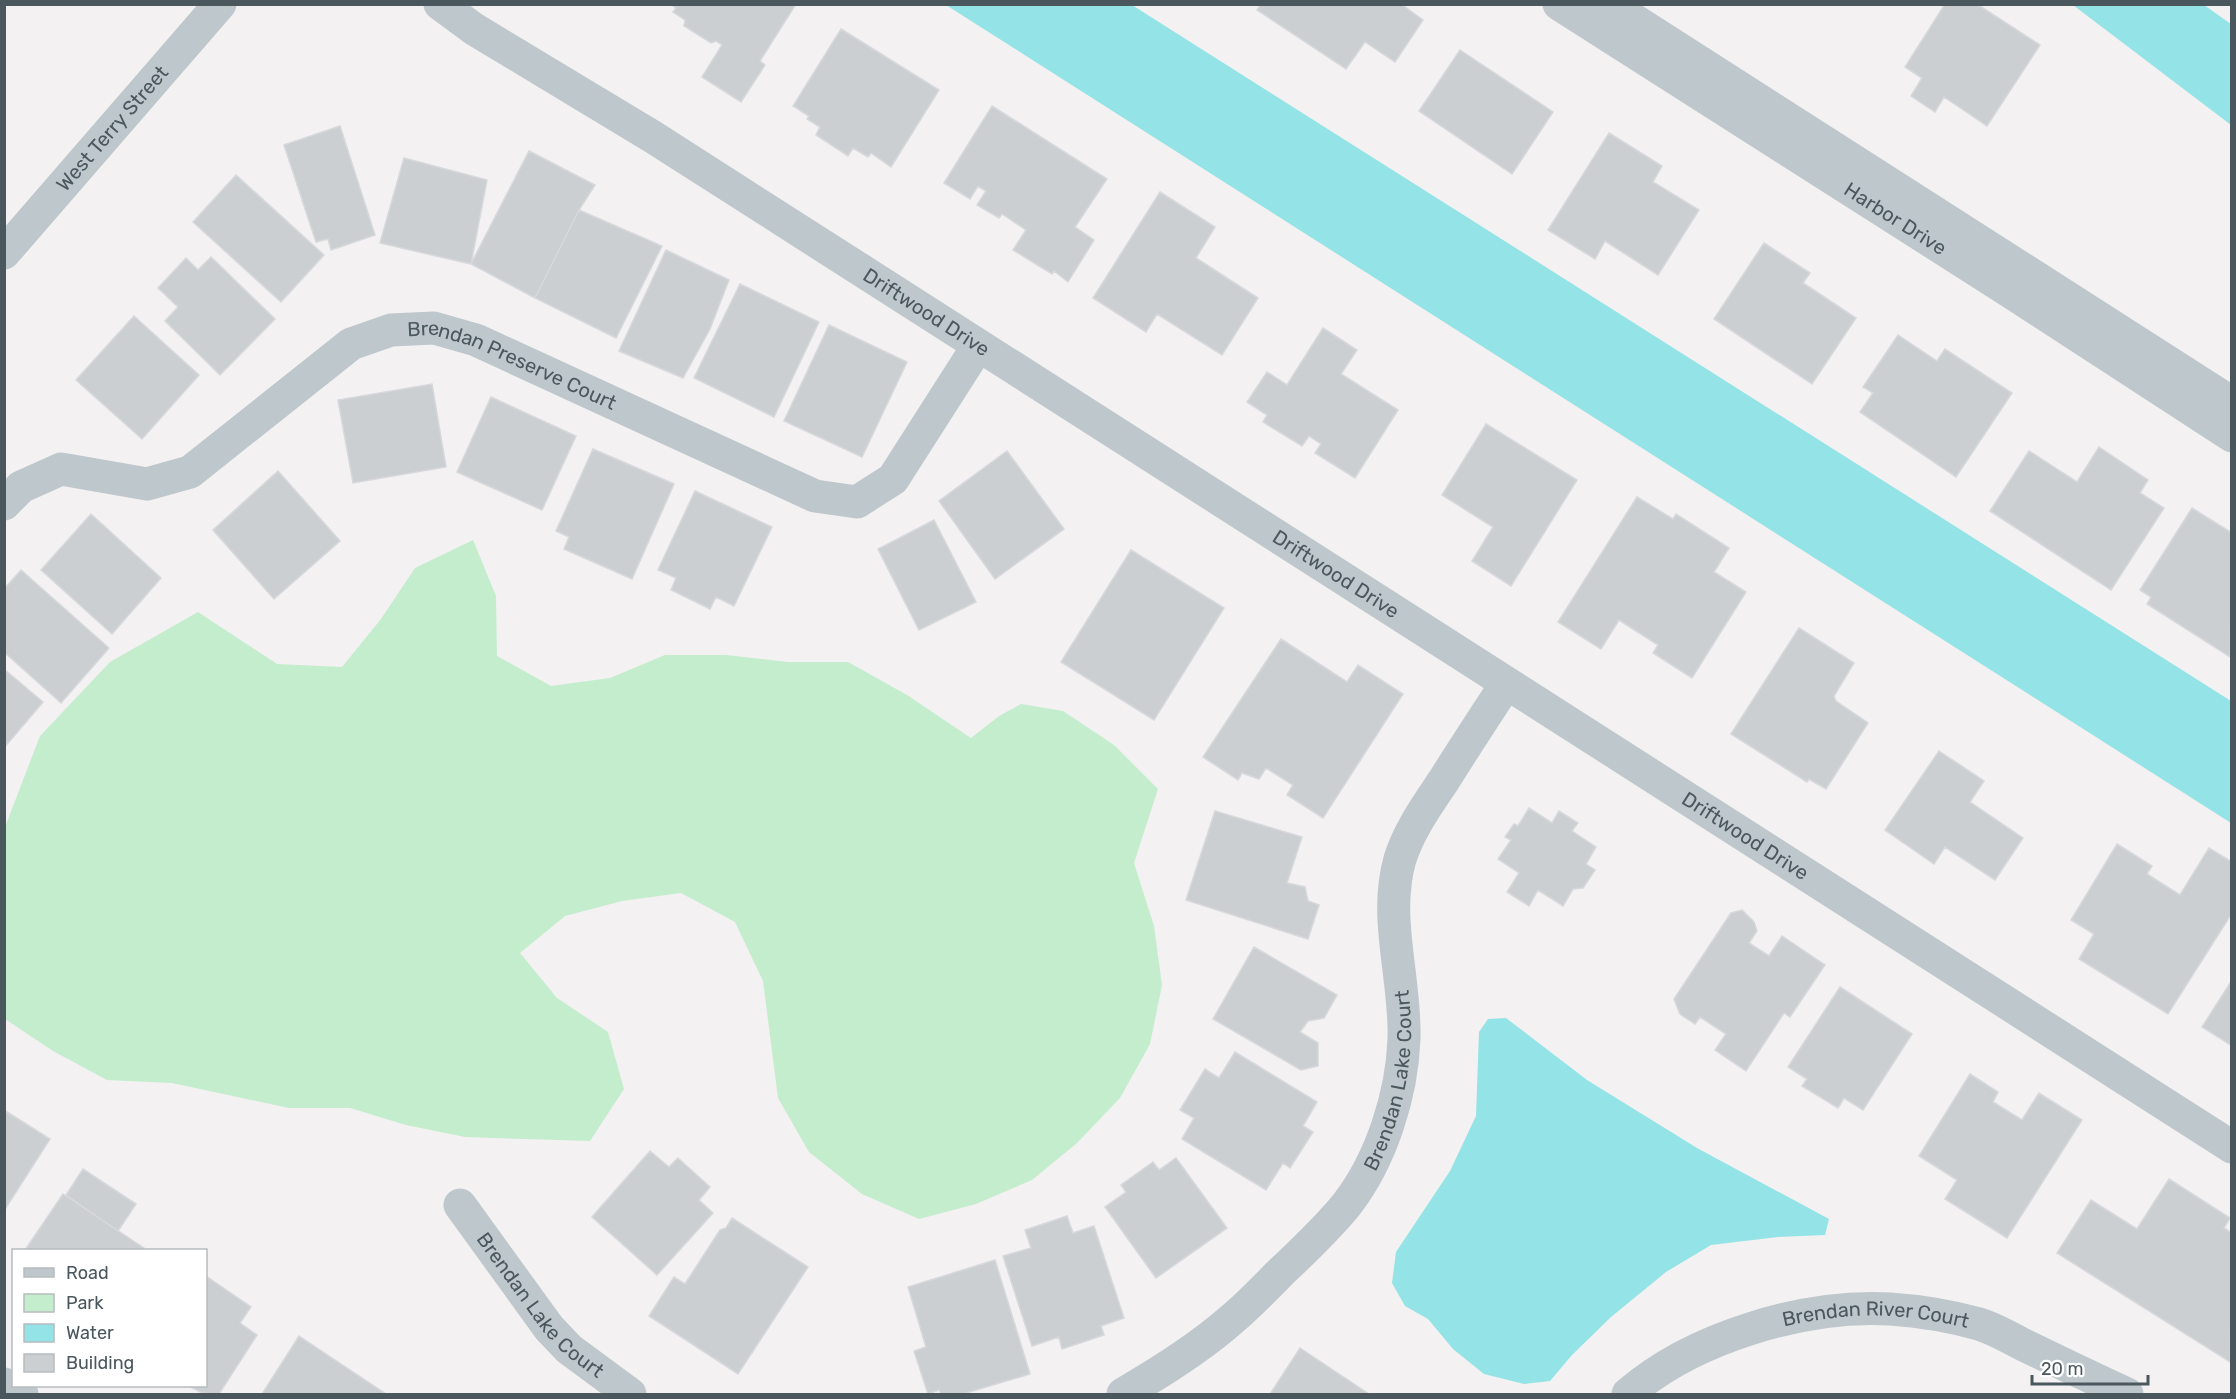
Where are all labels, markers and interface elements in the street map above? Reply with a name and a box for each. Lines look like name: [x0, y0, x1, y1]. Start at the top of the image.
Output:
street label: West Terry Street: [51, 60, 173, 196]
street label: Harbor Drive: [1840, 177, 1951, 260]
street label: Driftwood Drive: [859, 263, 994, 361]
street label: Brendan Preserve Court: [407, 316, 620, 415]
street label: Driftwood Drive: [1268, 525, 1404, 623]
street label: Driftwood Drive: [1678, 786, 1813, 885]
street label: Brendan Lake Court: [1358, 989, 1416, 1174]
street label: Brendan Lake Court: [472, 1228, 609, 1383]
legend: [12, 1249, 207, 1387]
text: Road: [66, 1262, 109, 1284]
text: Park: [66, 1292, 104, 1314]
street label: Brendan River Court: [1780, 1297, 1972, 1333]
text: Water: [66, 1322, 114, 1344]
scale bar: [2032, 1348, 2148, 1386]
text: Building: [66, 1352, 134, 1374]
text: 20 m: [2041, 1358, 2083, 1380]

